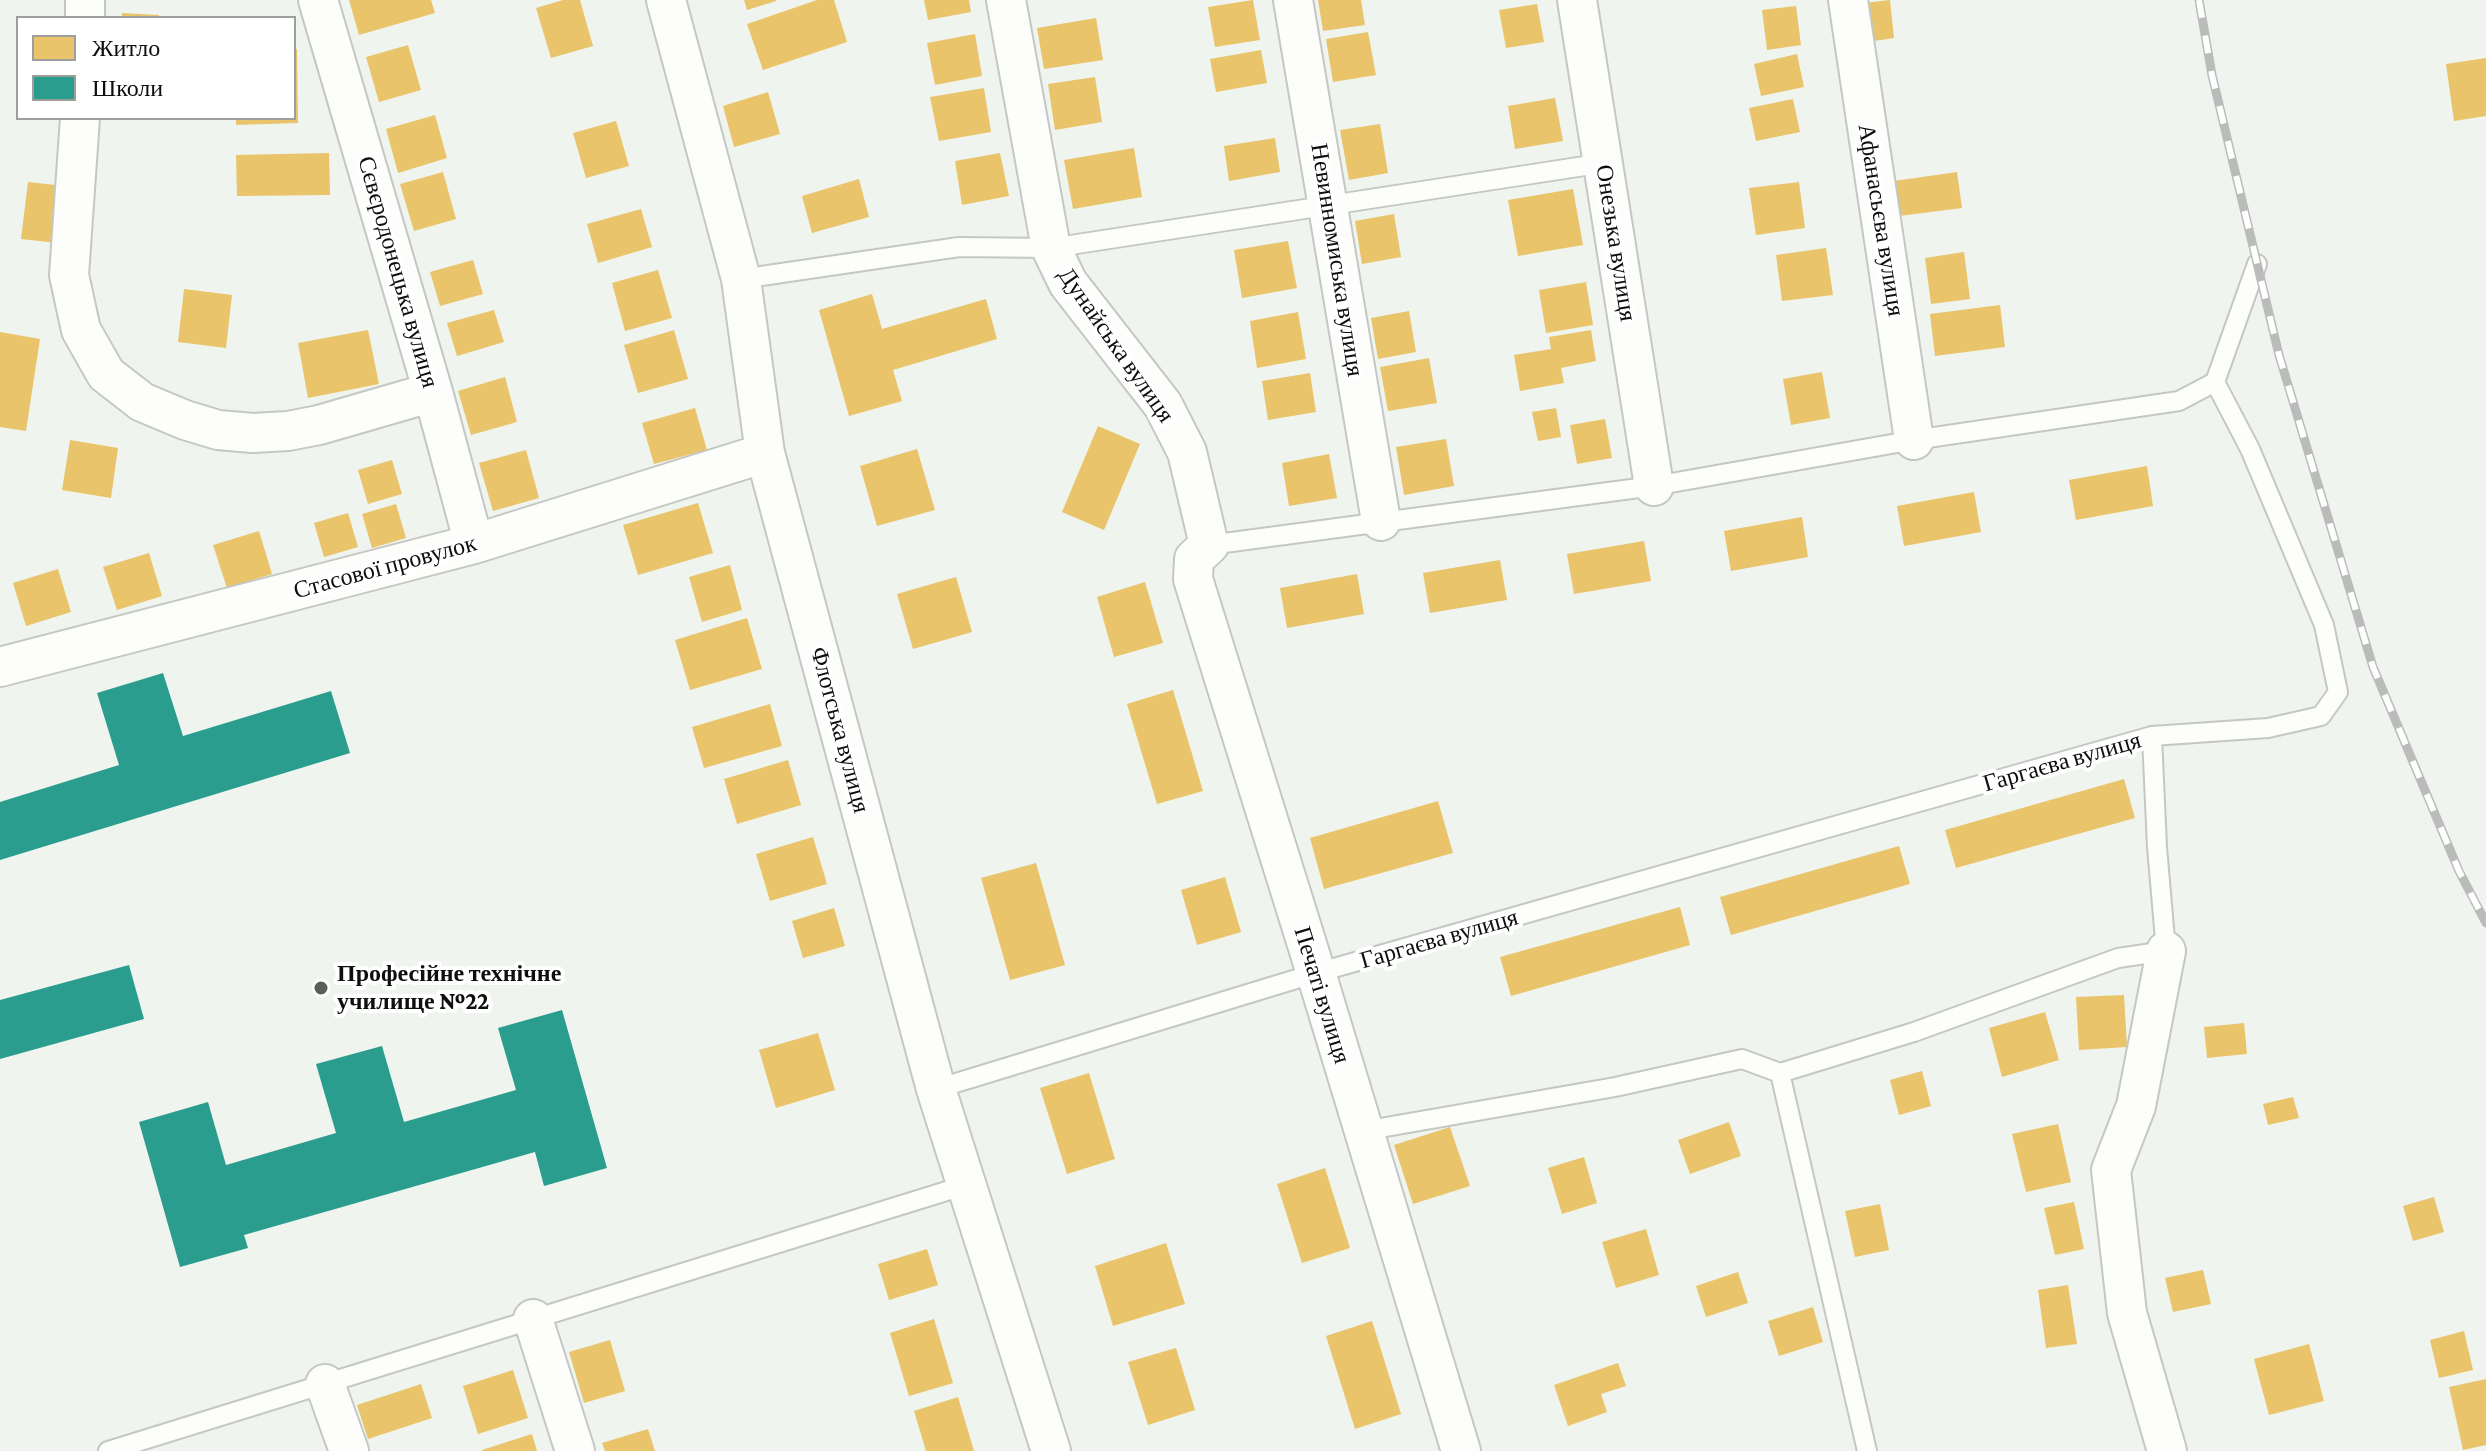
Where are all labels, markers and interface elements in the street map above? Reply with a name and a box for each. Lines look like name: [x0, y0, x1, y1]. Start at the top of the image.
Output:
legend: [16, 16, 296, 120]
text: Житло: [92, 34, 160, 61]
text: Школи: [92, 74, 163, 101]
street label: Афанасьєва вулиця: [1852, 122, 1910, 318]
street label: Невинномиська вулиця: [1304, 141, 1370, 379]
street label: Сєвєродонецька вулиця: [351, 153, 445, 391]
street label: Онезька вулиця: [1589, 163, 1643, 323]
street label: Дунайська вулиця: [1052, 262, 1180, 428]
street label: Стасової провулок: [290, 529, 480, 605]
street label: Флотська вулиця: [804, 644, 876, 816]
street label: Гаргаєва вулиця: [1980, 726, 2144, 798]
street label: Гаргаєва вулиця: [1357, 903, 1521, 975]
street label: Печаті вулиця: [1288, 923, 1356, 1067]
place label: Професійне технічне училище №22: [337, 960, 561, 1016]
marker: Професійне технічне училище №22: [312, 979, 330, 997]

